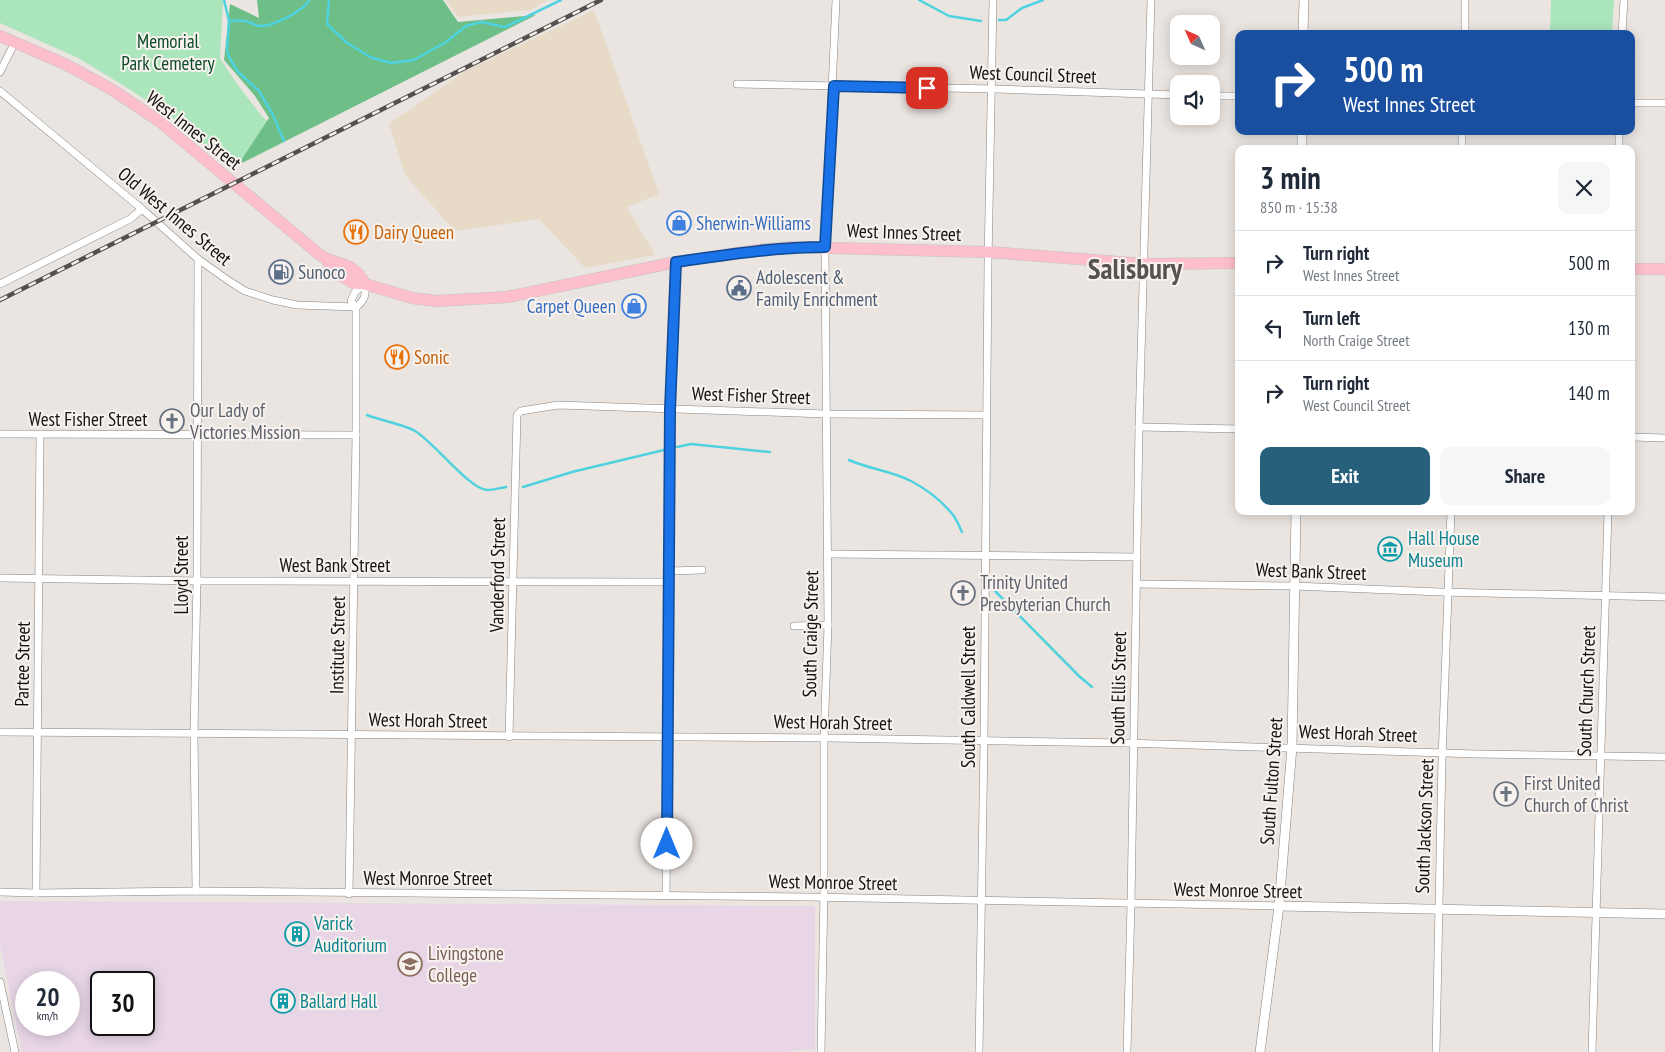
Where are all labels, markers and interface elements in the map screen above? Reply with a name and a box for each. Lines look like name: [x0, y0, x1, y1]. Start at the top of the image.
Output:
north arrow: [1170, 15, 1220, 65]
map controls: [1170, 15, 1220, 125]
park label: Memorial Park Cemetery: [121, 29, 216, 75]
text: 500 m: [1343, 46, 1424, 92]
icon: right: [1260, 50, 1325, 115]
street label: West Council Street: [969, 60, 1098, 88]
pin: [906, 67, 948, 109]
icon: arrive: [913, 74, 941, 102]
button: sound: [1170, 75, 1220, 125]
street label: West Innes Street: [142, 85, 247, 175]
text: West Innes Street: [1343, 90, 1475, 118]
text: 3 min: [1260, 158, 1321, 197]
street label: Old West Innes Street: [113, 161, 237, 271]
button: close: [1558, 162, 1610, 214]
text: 850 m · 15:38: [1260, 197, 1338, 217]
shop icon: Sherwin-Williams: [666, 210, 692, 236]
place label: Sherwin-Williams: [696, 211, 811, 235]
street label: West Innes Street: [846, 218, 962, 246]
restaurant icon: Dairy Queen: [343, 219, 369, 245]
place label: Dairy Queen: [374, 220, 454, 244]
text: Turn right: [1303, 241, 1369, 265]
district label: Salisbury: [1088, 249, 1183, 287]
icon: right: [1260, 249, 1288, 277]
text: 500 m: [1568, 251, 1610, 275]
fuel station icon: Sunoco: [268, 259, 294, 285]
place label: Sunoco: [298, 260, 346, 284]
place label: Adolescent & Family Enrichment: [756, 265, 878, 311]
text: West Innes Street: [1303, 265, 1399, 285]
public building icon: Adolescent & Family Enrichment: [726, 275, 752, 301]
shop icon: Carpet Queen: [621, 293, 647, 319]
place label: Carpet Queen: [527, 294, 616, 318]
text: Turn left: [1303, 306, 1360, 330]
icon: left: [1260, 314, 1288, 342]
text: 130 m: [1568, 316, 1610, 340]
text: North Craige Street: [1303, 330, 1410, 350]
restaurant icon: Sonic: [384, 344, 410, 370]
place label: Sonic: [414, 345, 450, 369]
text: Turn right: [1303, 371, 1369, 395]
icon: right: [1260, 379, 1288, 407]
street label: West Fisher Street: [691, 381, 812, 409]
text: 140 m: [1568, 381, 1610, 405]
text: West Council Street: [1303, 395, 1410, 415]
place label: Our Lady of Victories Mission: [189, 398, 300, 444]
street label: West Fisher Street: [29, 407, 148, 431]
church icon: Our Lady of Victories Mission: [159, 408, 185, 434]
button: Exit: [1260, 447, 1430, 505]
button: Share: [1440, 447, 1610, 505]
street label: Vanderford Street: [484, 517, 510, 634]
place label: Hall House Museum: [1408, 526, 1480, 572]
street label: Lloyd Street: [169, 535, 193, 615]
museum icon: Hall House Museum: [1377, 536, 1403, 562]
street label: West Bank Street: [280, 553, 391, 577]
street label: West Bank Street: [1255, 557, 1368, 585]
street label: South Craige Street: [797, 570, 823, 698]
place label: Trinity United Presbyterian Church: [980, 570, 1111, 616]
church icon: Trinity United Presbyterian Church: [950, 580, 976, 606]
street label: Institute Street: [324, 595, 350, 694]
street label: Partee Street: [9, 620, 35, 707]
street label: South Church Street: [1572, 624, 1600, 757]
street label: South Caldwell Street: [956, 625, 980, 768]
street label: South Ellis Street: [1105, 630, 1131, 745]
street label: West Horah Street: [369, 707, 488, 733]
street label: West Horah Street: [774, 709, 893, 735]
street label: South Fulton Street: [1255, 716, 1287, 846]
street label: West Horah Street: [1298, 719, 1418, 747]
street label: South Jackson Street: [1410, 757, 1438, 894]
place label: First United Church of Christ: [1524, 771, 1629, 817]
church icon: First United Church of Christ: [1493, 781, 1519, 807]
position arrow: [640, 817, 692, 869]
street label: West Monroe Street: [364, 866, 493, 890]
street label: West Monroe Street: [768, 869, 898, 895]
street label: West Monroe Street: [1173, 877, 1303, 903]
place label: Varick Auditorium: [313, 911, 387, 957]
building icon: Varick Auditorium: [284, 921, 310, 947]
place label: Livingstone College: [428, 941, 504, 987]
school or university icon: Livingstone College: [397, 951, 423, 977]
speed limit sign: 30: [90, 971, 155, 1036]
text: 20: [36, 981, 59, 1013]
building icon: Ballard Hall: [270, 988, 296, 1014]
place label: Ballard Hall: [300, 989, 378, 1013]
text: km/h: [37, 1008, 58, 1023]

